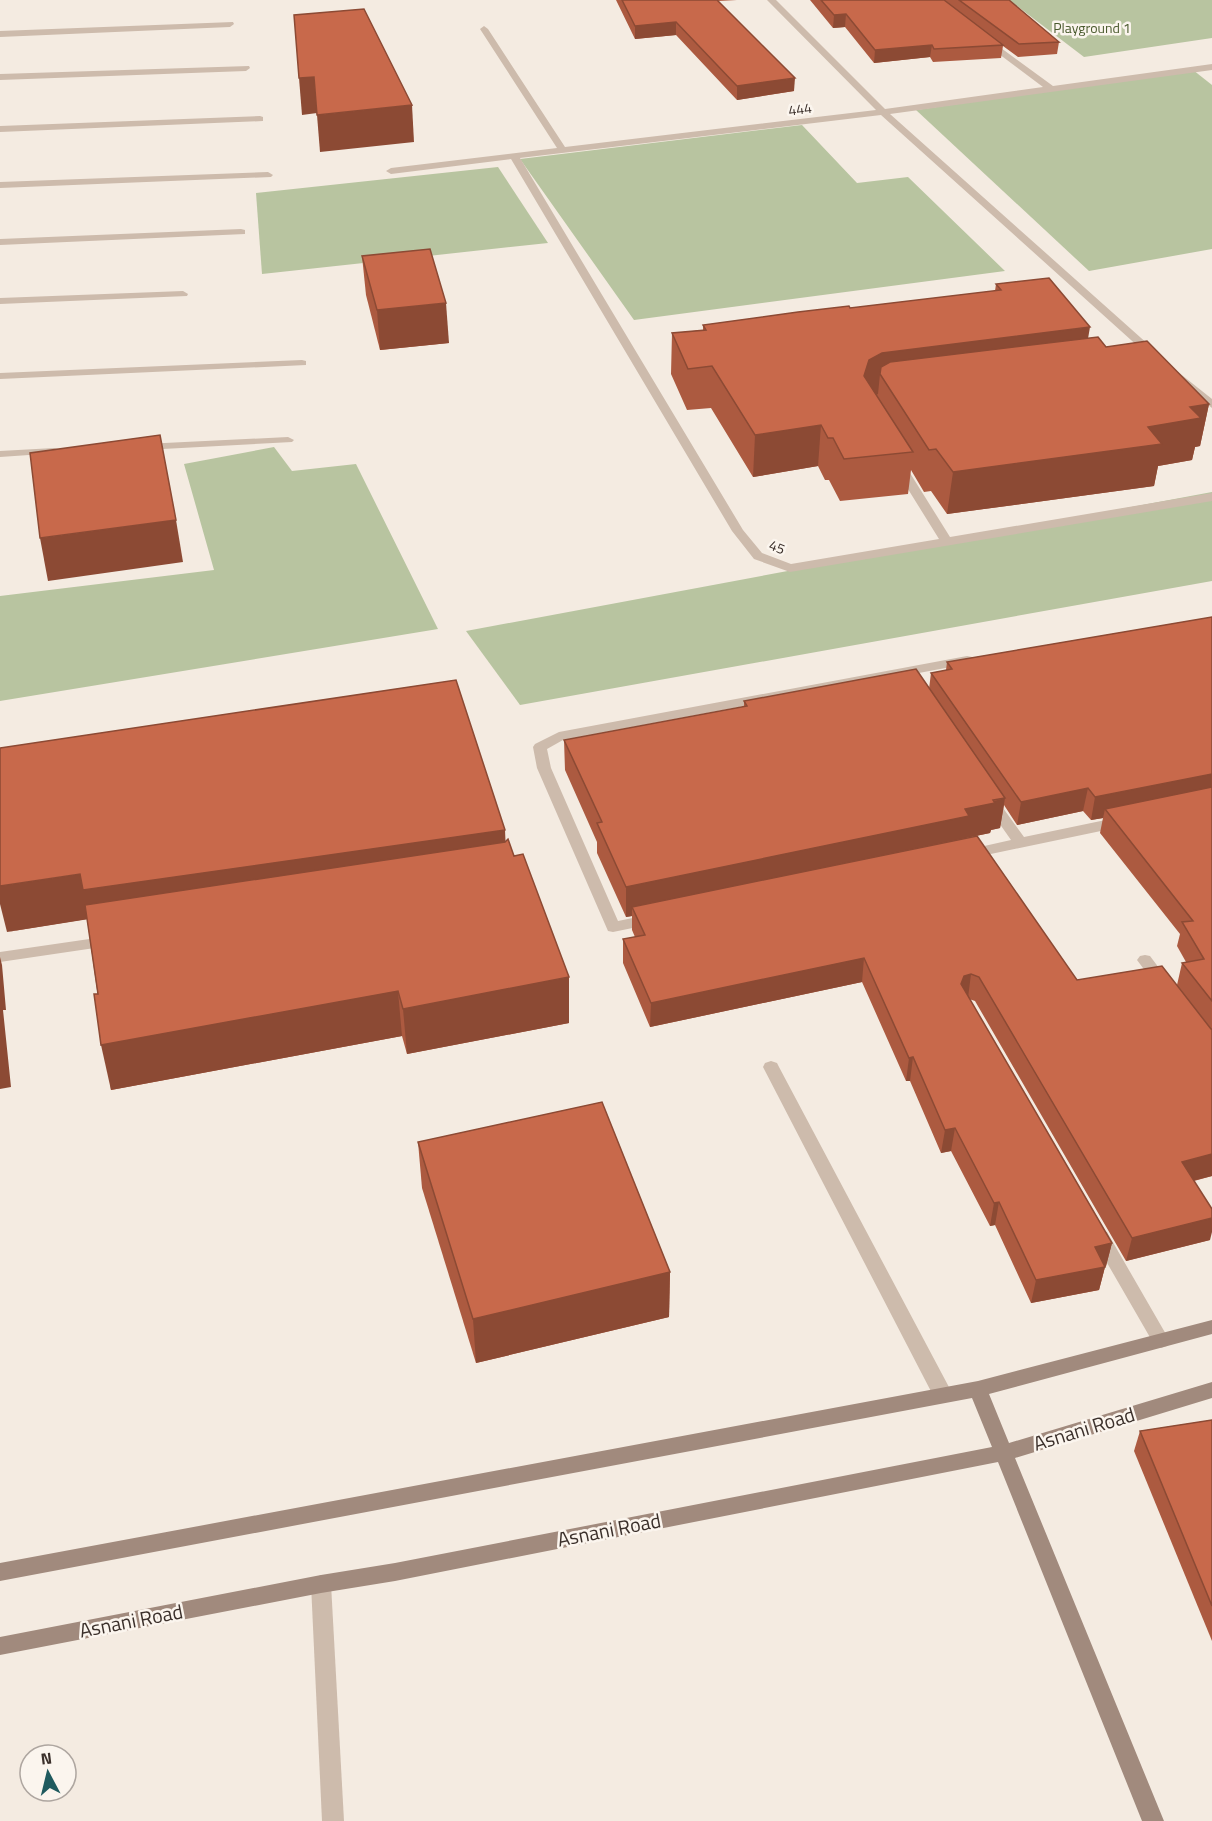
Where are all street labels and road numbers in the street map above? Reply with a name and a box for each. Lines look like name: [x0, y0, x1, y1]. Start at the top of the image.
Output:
street label: 444: [787, 97, 813, 120]
street label: 45: [766, 534, 788, 559]
street label: Asnani Road: [1029, 1398, 1139, 1459]
street label: Asnani Road: [555, 1504, 663, 1555]
street label: Asnani Road: [77, 1595, 185, 1646]

